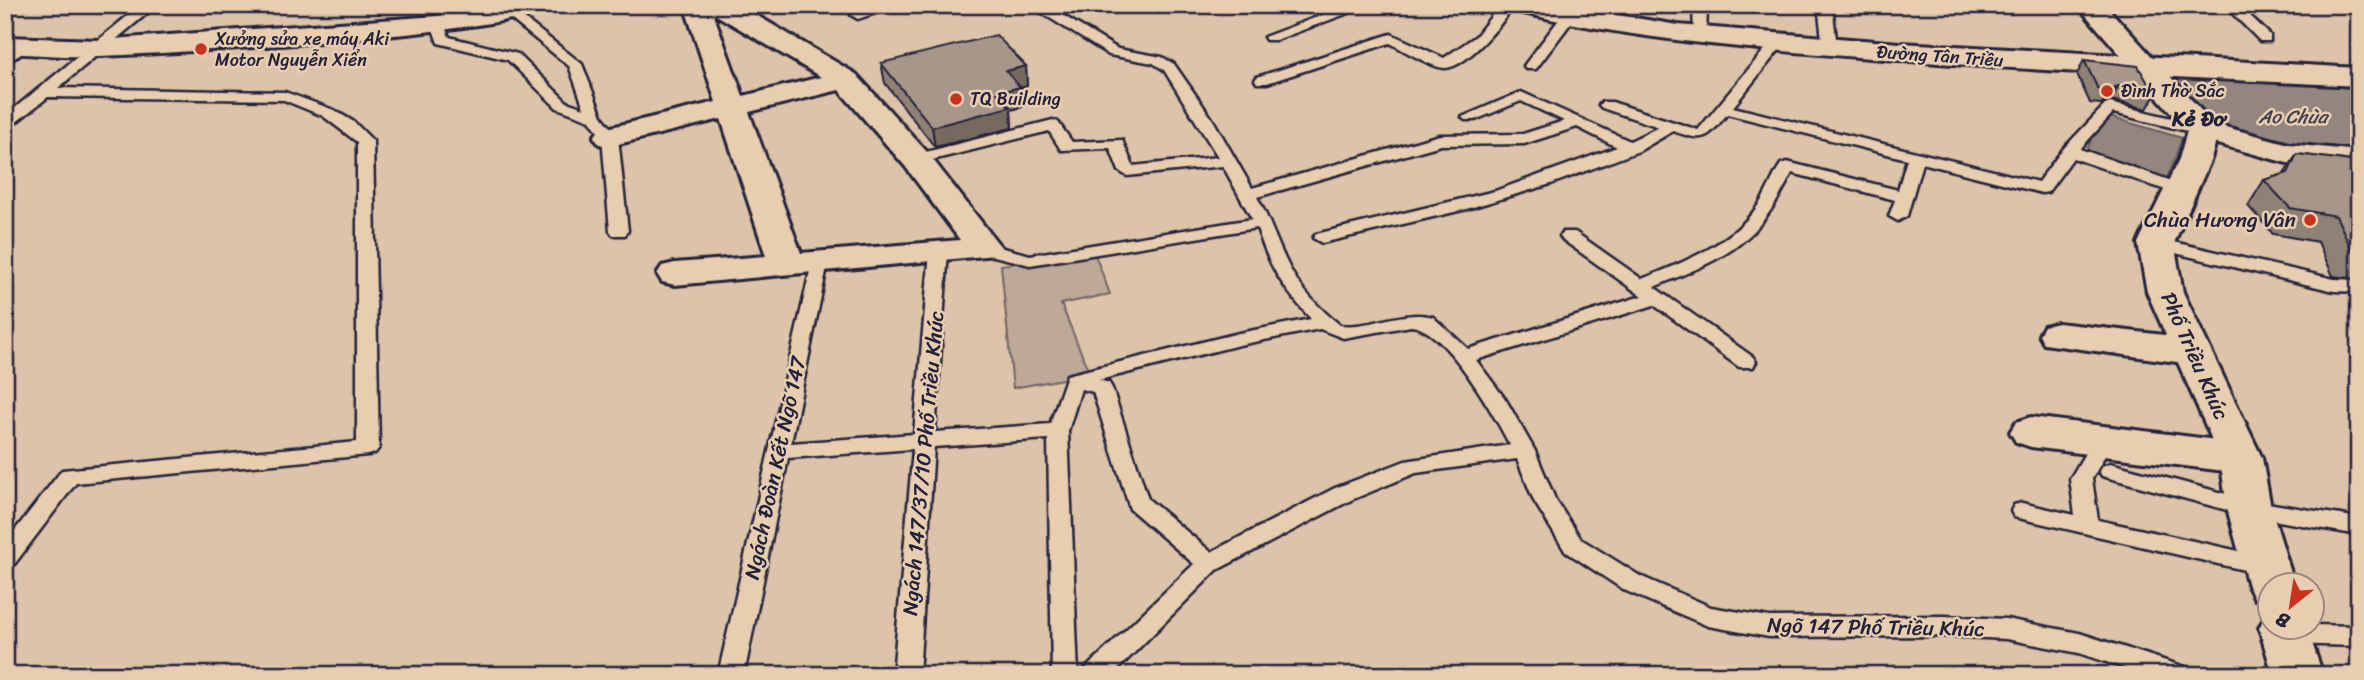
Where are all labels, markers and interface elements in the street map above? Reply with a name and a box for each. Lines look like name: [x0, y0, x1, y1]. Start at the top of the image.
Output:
place label: Xưởng sửa xe máy Aki Motor Nguyễn Xiển: [214, 23, 390, 76]
street label: Đường Tân Triều: [1875, 36, 2005, 76]
marker: Xưởng sửa xe máy Aki Motor Nguyễn Xiển: [193, 41, 209, 57]
place label: Đình Thờ Sắc: [2121, 75, 2225, 107]
place label: TQ Building: [970, 83, 1061, 115]
marker: Đình Thờ Sắc: [2099, 83, 2115, 99]
marker: TQ Building: [948, 91, 964, 107]
district label: Kẻ Đơ: [2171, 100, 2228, 138]
water label: Ao Chùa: [2258, 100, 2330, 133]
place label: Chùa Hương Vân: [2144, 201, 2296, 239]
marker: Chùa Hương Vân: [2302, 212, 2318, 228]
street label: Phố Triều Khúc: [2150, 286, 2240, 426]
street label: Ngách 147/37/10 Phố Triều Khúc: [891, 309, 955, 617]
street label: Ngách Đoàn Kết Ngõ 147: [733, 351, 818, 583]
north arrow: [2256, 572, 2326, 642]
text: B: [2269, 603, 2296, 638]
street label: Ngõ 147 Phố Triều Khúc: [1767, 606, 1985, 648]

